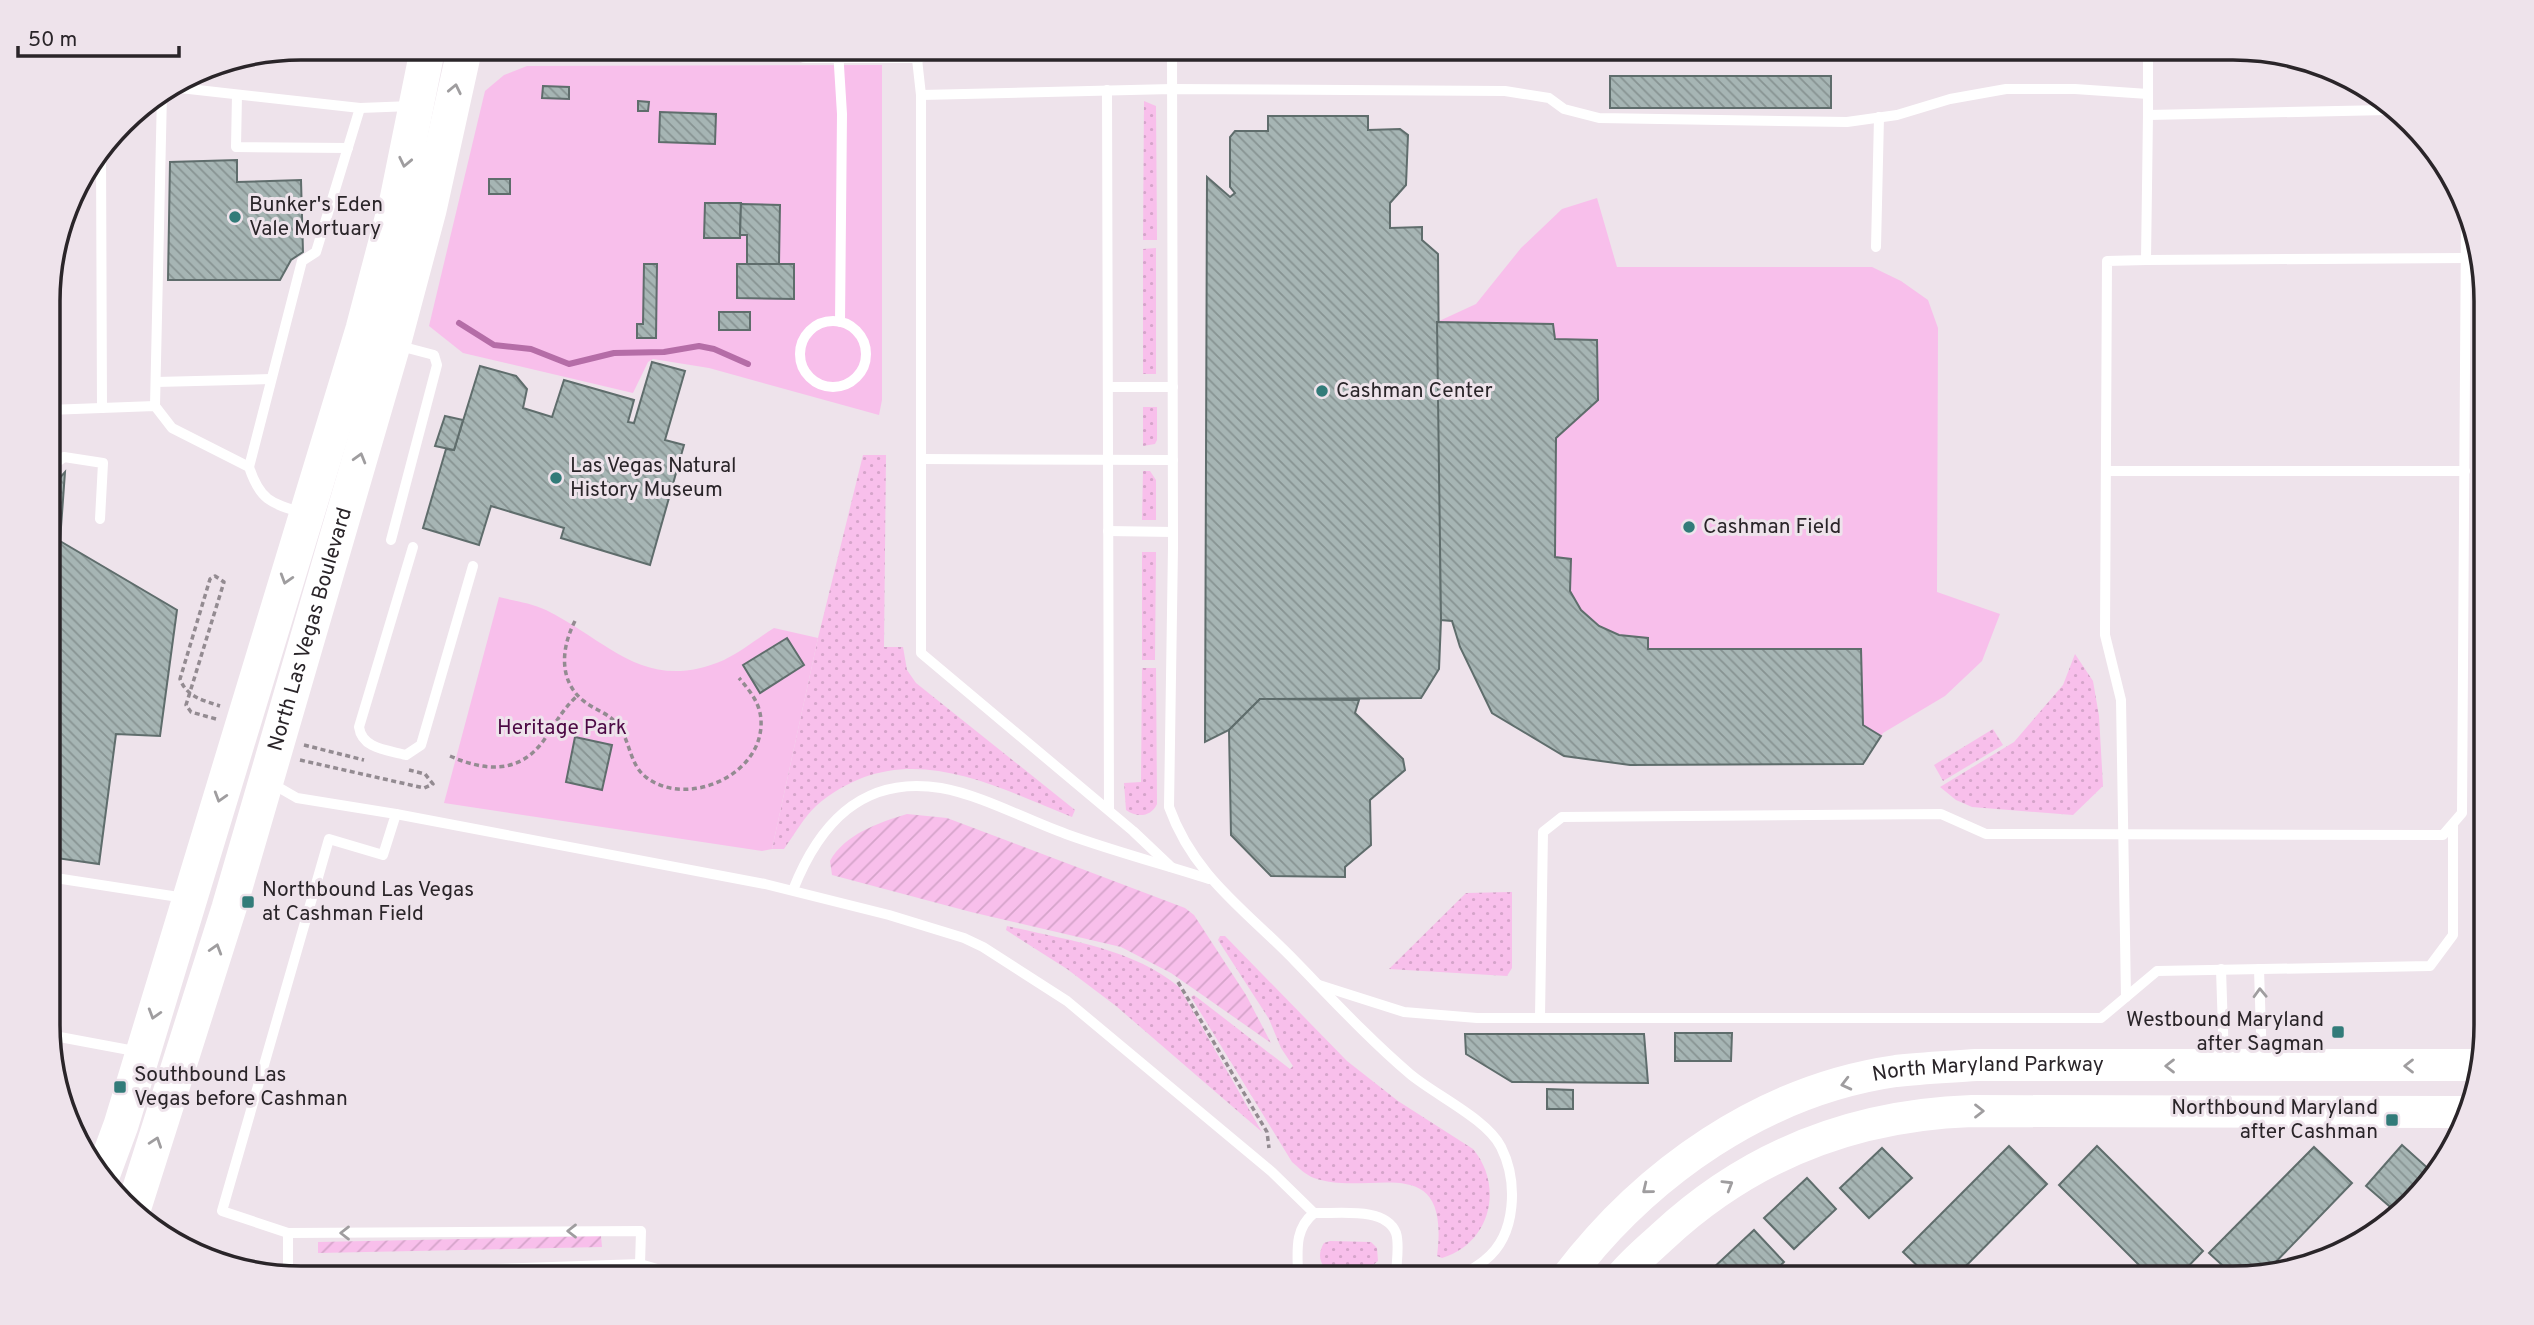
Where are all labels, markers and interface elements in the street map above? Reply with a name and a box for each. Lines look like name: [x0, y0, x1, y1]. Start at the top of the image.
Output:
scale bar: [18, 14, 178, 58]
text: 50 m: [28, 27, 77, 54]
one-way arrow: [447, 83, 462, 95]
one-way arrow: [398, 156, 413, 168]
place label: Bunker's Eden Vale Mortuary: [249, 192, 383, 243]
marker: Bunker's Eden Vale Mortuary: [227, 209, 243, 225]
place label: Cashman Center: [1336, 378, 1493, 405]
marker: Cashman Center: [1314, 383, 1330, 399]
one-way arrow: [352, 453, 367, 465]
place label: Las Vegas Natural History Museum: [570, 453, 737, 504]
marker: Las Vegas Natural History Museum: [548, 470, 564, 486]
street label: North Las Vegas Boulevard: [262, 504, 358, 754]
place label: Cashman Field: [1703, 514, 1841, 541]
marker: Cashman Field: [1681, 519, 1697, 535]
one-way arrow: [279, 573, 294, 585]
park label: Heritage Park: [497, 715, 627, 742]
one-way arrow: [213, 790, 228, 802]
place label: Northbound Las Vegas at Cashman Field: [262, 877, 474, 928]
marker: Northbound Las Vegas at Cashman Field: [240, 894, 256, 910]
one-way arrow: [208, 944, 223, 956]
one-way arrow: [2252, 987, 2267, 998]
place label: Westbound Maryland after Sagman: [2126, 1007, 2324, 1058]
one-way arrow: [147, 1008, 162, 1020]
marker: Westbound Maryland after Sagman: [2330, 1024, 2346, 1040]
street label: North Maryland Parkway: [1870, 1051, 2104, 1088]
one-way arrow: [2164, 1058, 2174, 1074]
one-way arrow: [2403, 1058, 2414, 1074]
place label: Southbound Las Vegas before Cashman: [134, 1062, 348, 1113]
one-way arrow: [1840, 1075, 1852, 1090]
marker: Southbound Las Vegas before Cashman: [112, 1079, 128, 1095]
place label: Northbound Maryland after Cashman: [2171, 1095, 2378, 1146]
one-way arrow: [1974, 1103, 1984, 1119]
marker: Northbound Maryland after Cashman: [2384, 1112, 2400, 1128]
one-way arrow: [148, 1137, 162, 1149]
one-way arrow: [1720, 1180, 1733, 1193]
one-way arrow: [1642, 1181, 1654, 1194]
one-way arrow: [567, 1223, 577, 1239]
one-way arrow: [339, 1225, 350, 1241]

